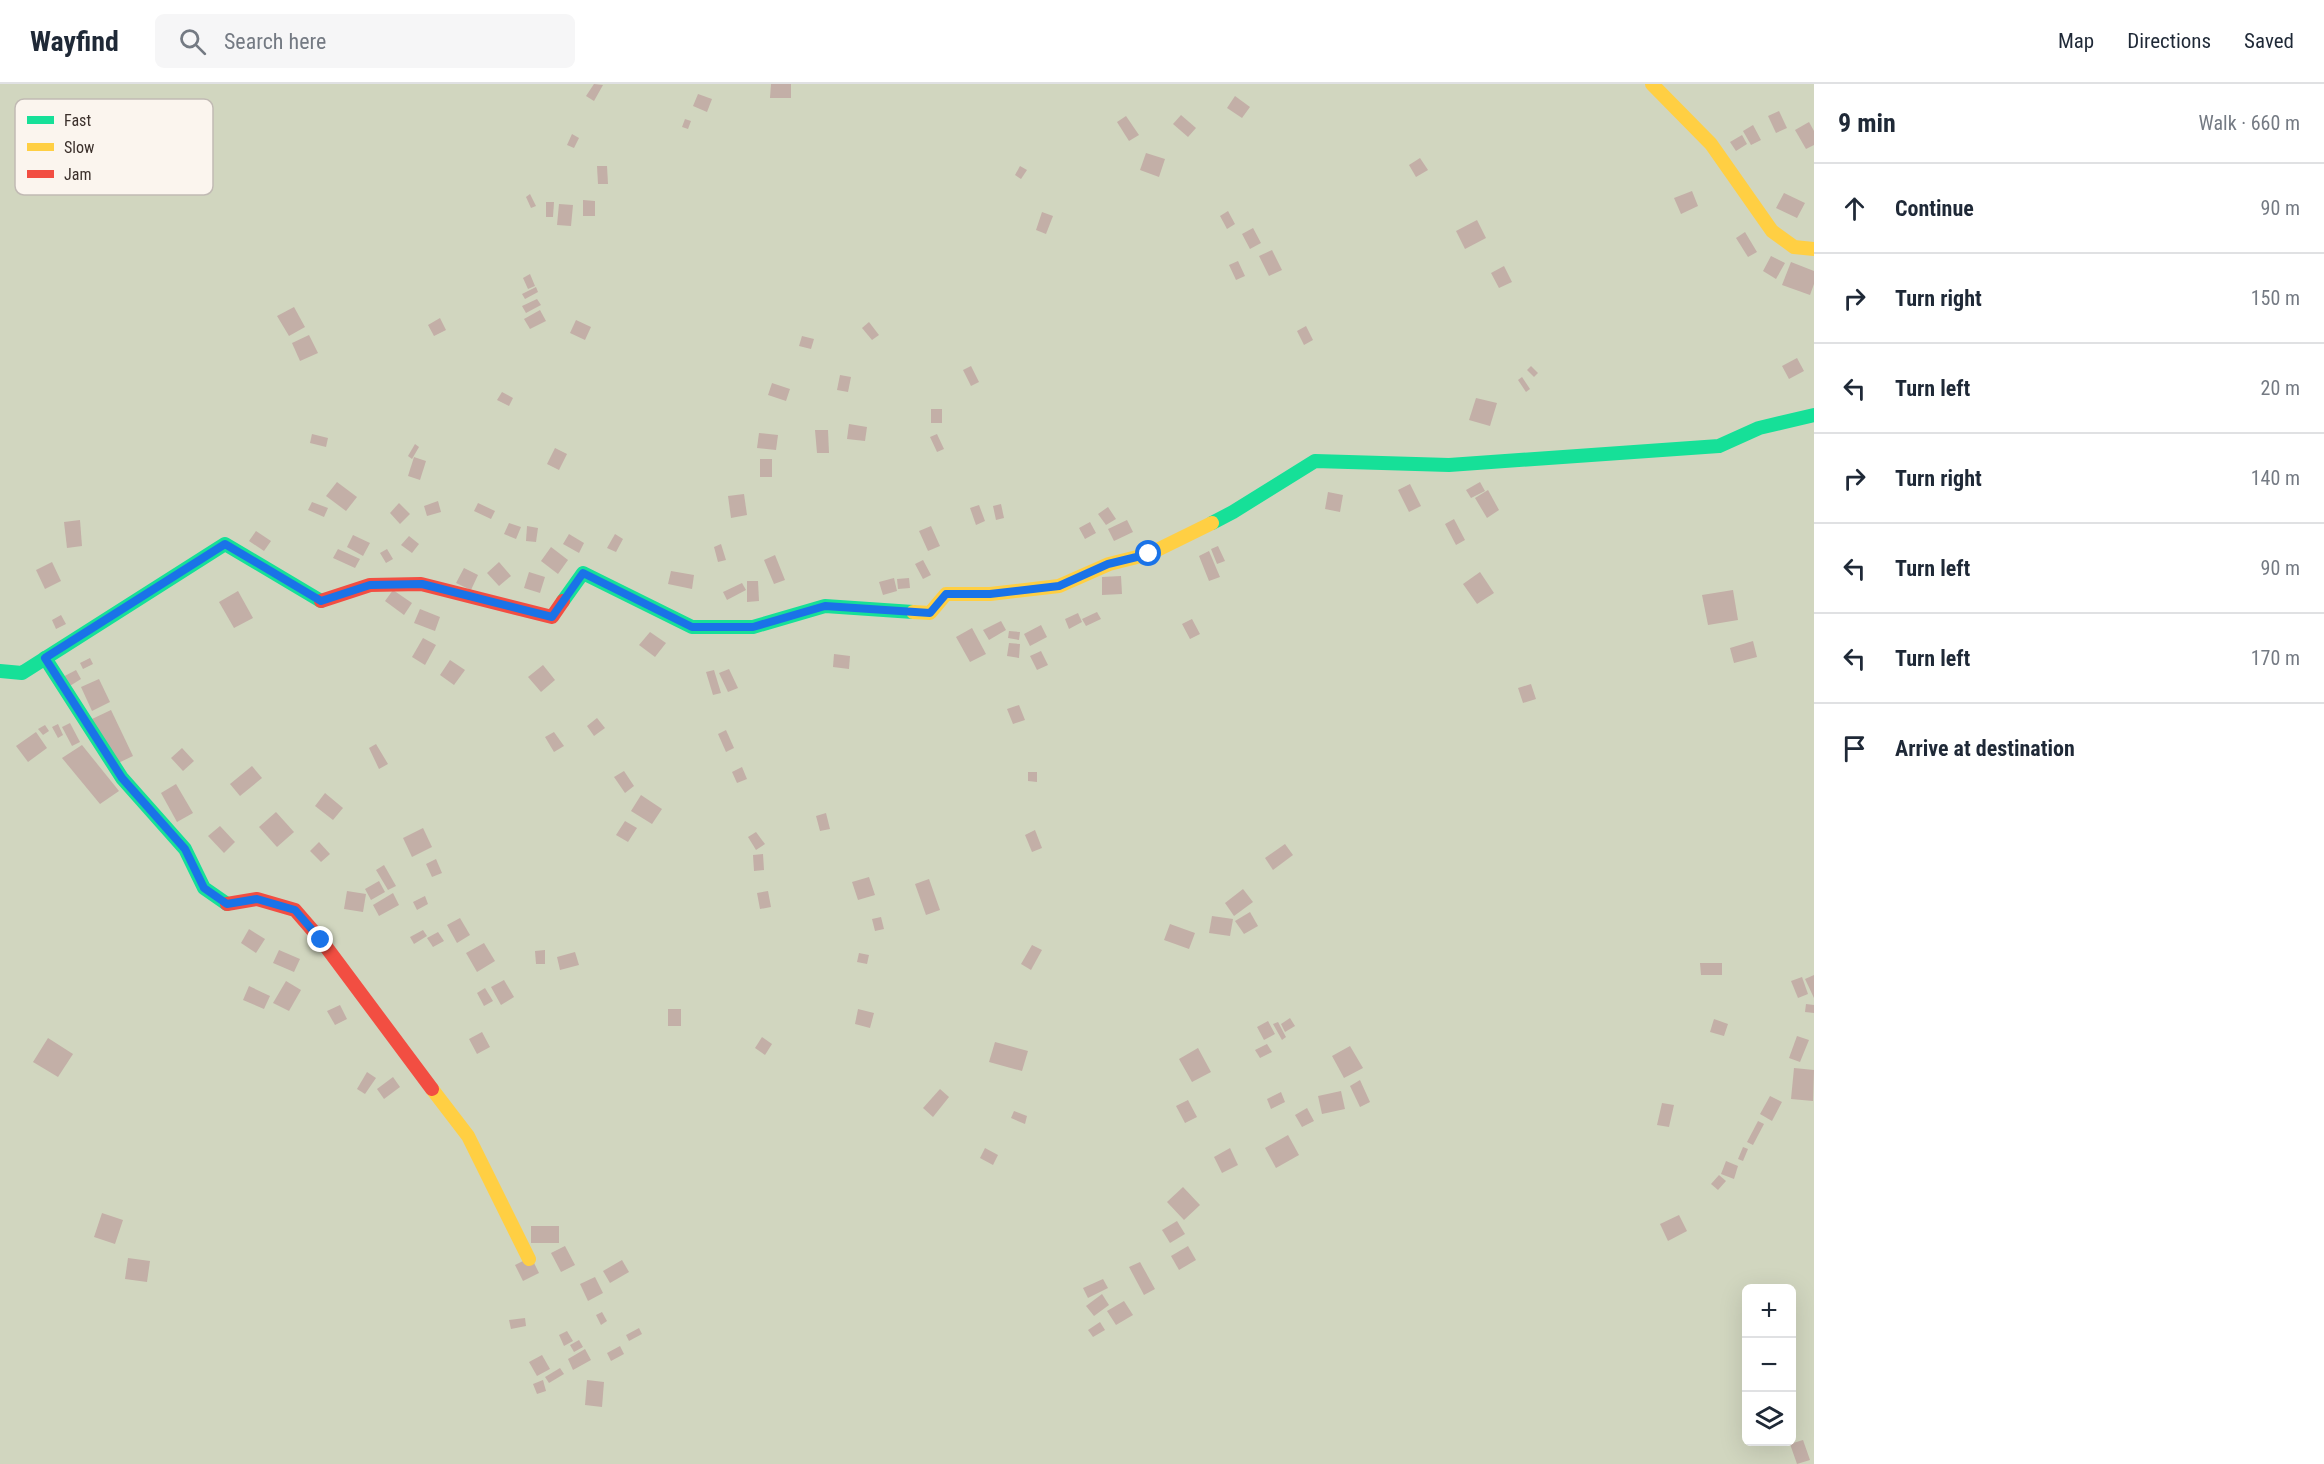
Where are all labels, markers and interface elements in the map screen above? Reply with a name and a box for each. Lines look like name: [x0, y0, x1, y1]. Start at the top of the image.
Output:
search box: [155, 14, 575, 68]
text: Wayfind: [30, 25, 119, 58]
icon: search: [176, 25, 209, 58]
text: Search here: [224, 29, 326, 54]
text: Map: [2058, 29, 2094, 53]
text: Directions: [2127, 29, 2211, 53]
text: Saved: [2244, 29, 2294, 53]
legend: [15, 99, 213, 195]
text: 9 min: [1838, 108, 1896, 138]
text: Fast: [64, 111, 91, 130]
text: Walk · 660 m: [2199, 111, 2300, 135]
text: Slow: [64, 138, 94, 157]
text: Jam: [64, 165, 91, 184]
icon: ahead: [1838, 192, 1871, 225]
text: Continue: [1895, 196, 1974, 221]
text: 90 m: [2261, 196, 2300, 220]
icon: right: [1838, 282, 1871, 315]
text: Turn right: [1895, 286, 1982, 311]
text: 150 m: [2251, 286, 2300, 310]
icon: left: [1838, 372, 1871, 405]
text: Turn left: [1895, 376, 1970, 401]
text: 20 m: [2261, 376, 2300, 400]
icon: right: [1838, 462, 1871, 495]
text: Turn right: [1895, 466, 1982, 491]
text: 140 m: [2251, 466, 2300, 490]
route start: [1135, 540, 1161, 566]
icon: left: [1838, 552, 1871, 585]
text: Turn left: [1895, 556, 1970, 581]
text: 90 m: [2261, 556, 2300, 580]
icon: left: [1838, 642, 1871, 675]
text: Turn left: [1895, 646, 1970, 671]
text: 170 m: [2251, 646, 2300, 670]
icon: arrive: [1838, 732, 1871, 765]
text: Arrive at destination: [1895, 736, 2075, 761]
route end: [307, 926, 333, 952]
map controls: [1742, 1284, 1796, 1446]
button: +: [1742, 1284, 1796, 1338]
button: −: [1742, 1338, 1796, 1392]
button: layers: [1742, 1392, 1796, 1446]

